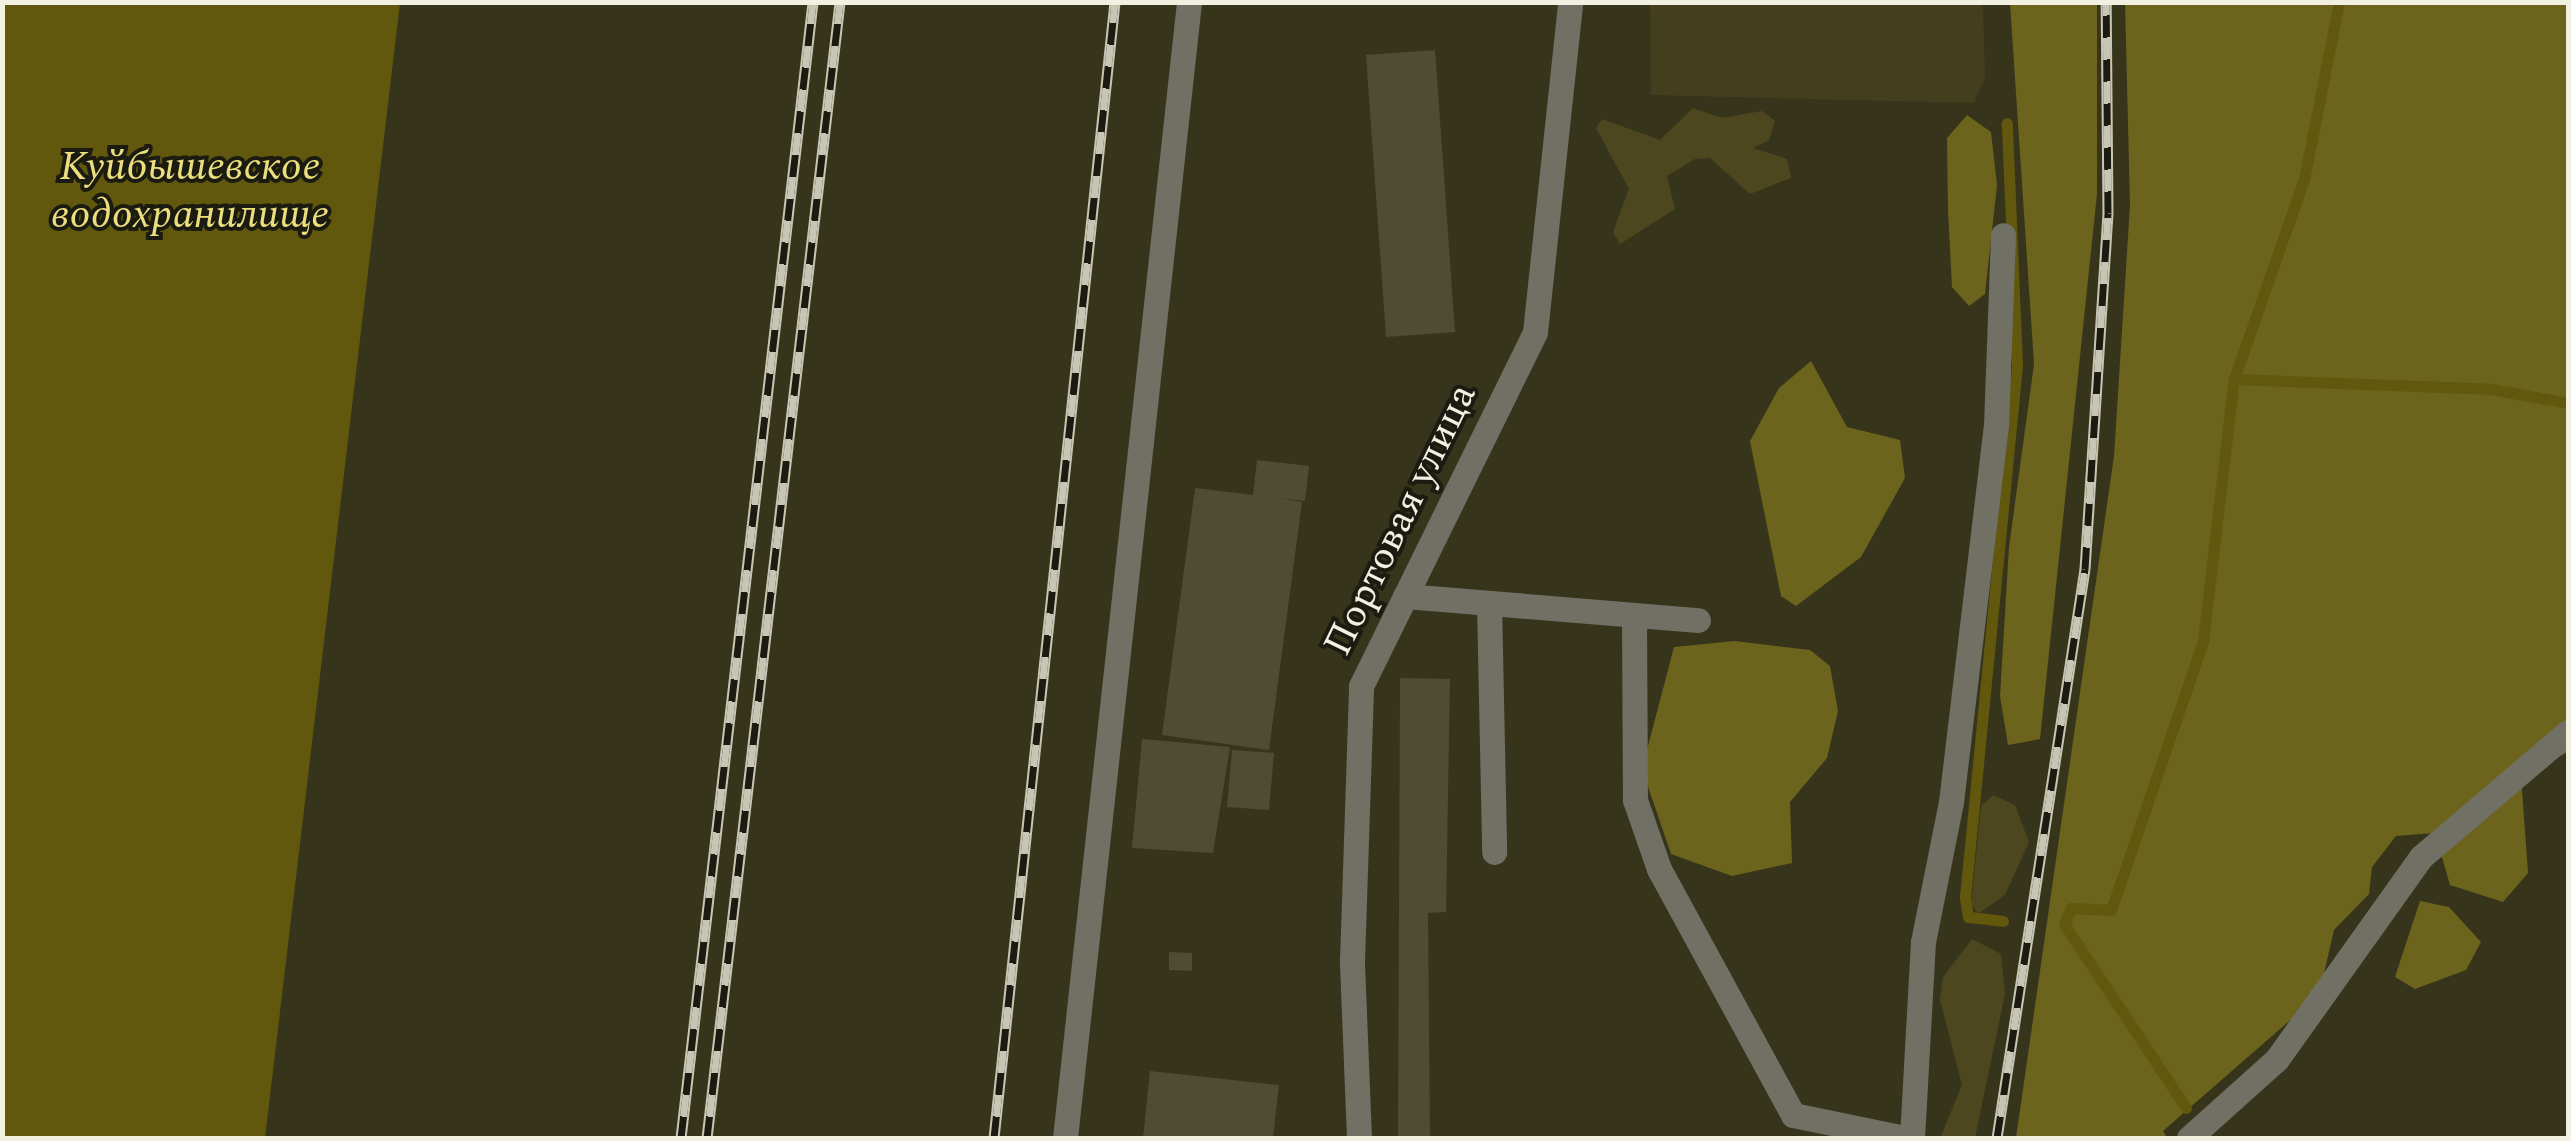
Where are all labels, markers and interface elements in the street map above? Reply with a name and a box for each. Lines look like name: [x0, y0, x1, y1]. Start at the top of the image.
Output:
water label: Куйбышевское водохранилище: [51, 142, 329, 240]
street label: Портовая улица: [1314, 376, 1488, 664]

